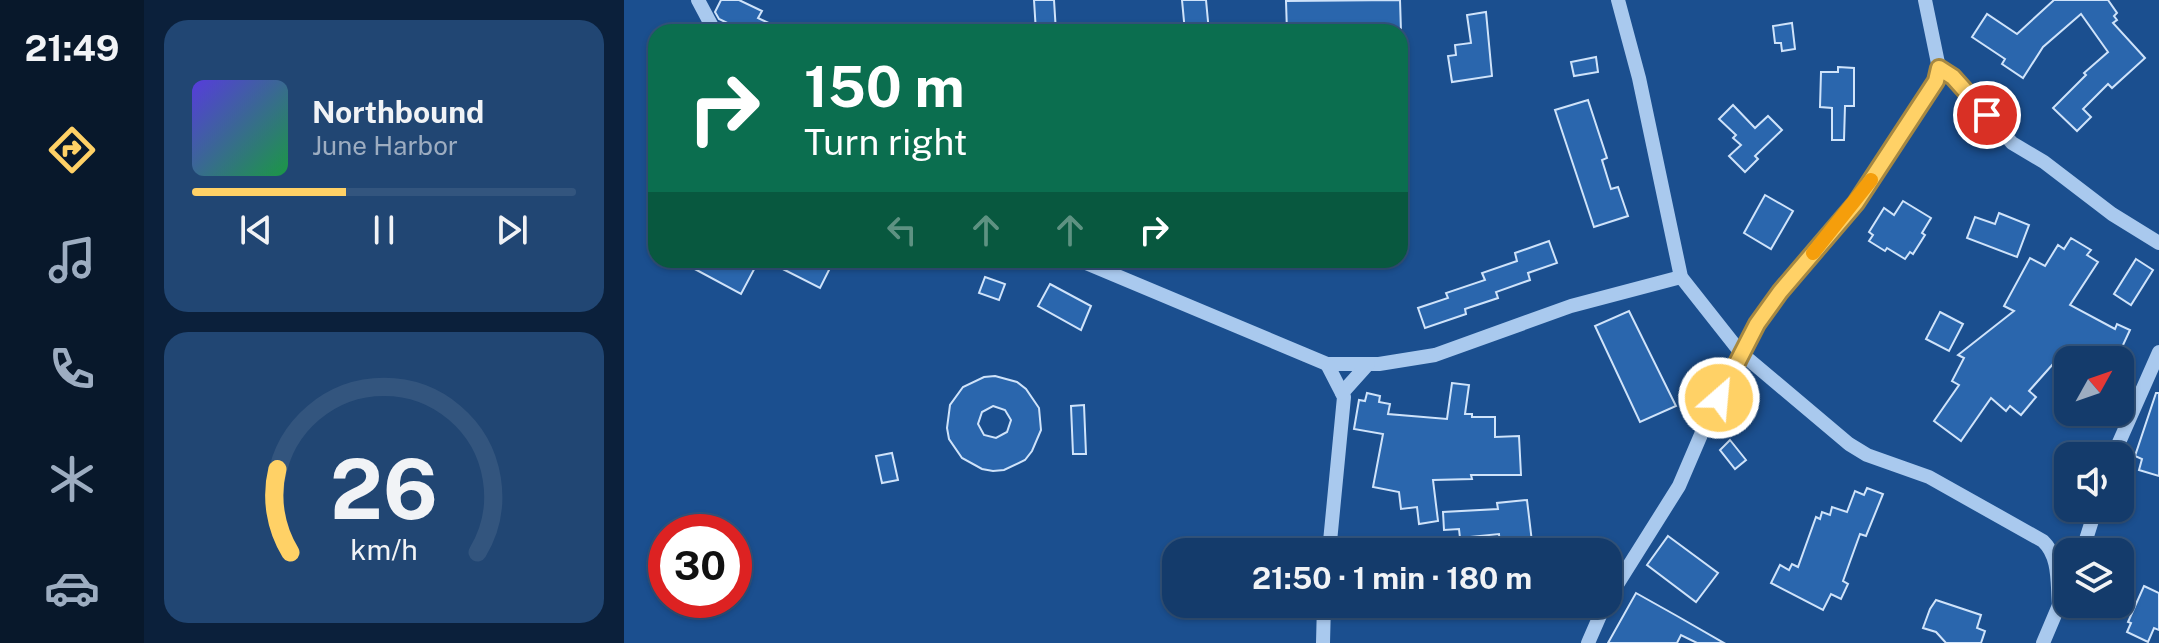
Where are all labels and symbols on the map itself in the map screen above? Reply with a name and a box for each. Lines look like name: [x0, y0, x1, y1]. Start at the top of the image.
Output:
pin: [1953, 81, 2021, 149]
north arrow: [2054, 346, 2134, 426]
position arrow: [1677, 356, 1761, 440]
speed limit sign: 30: [648, 514, 752, 618]

